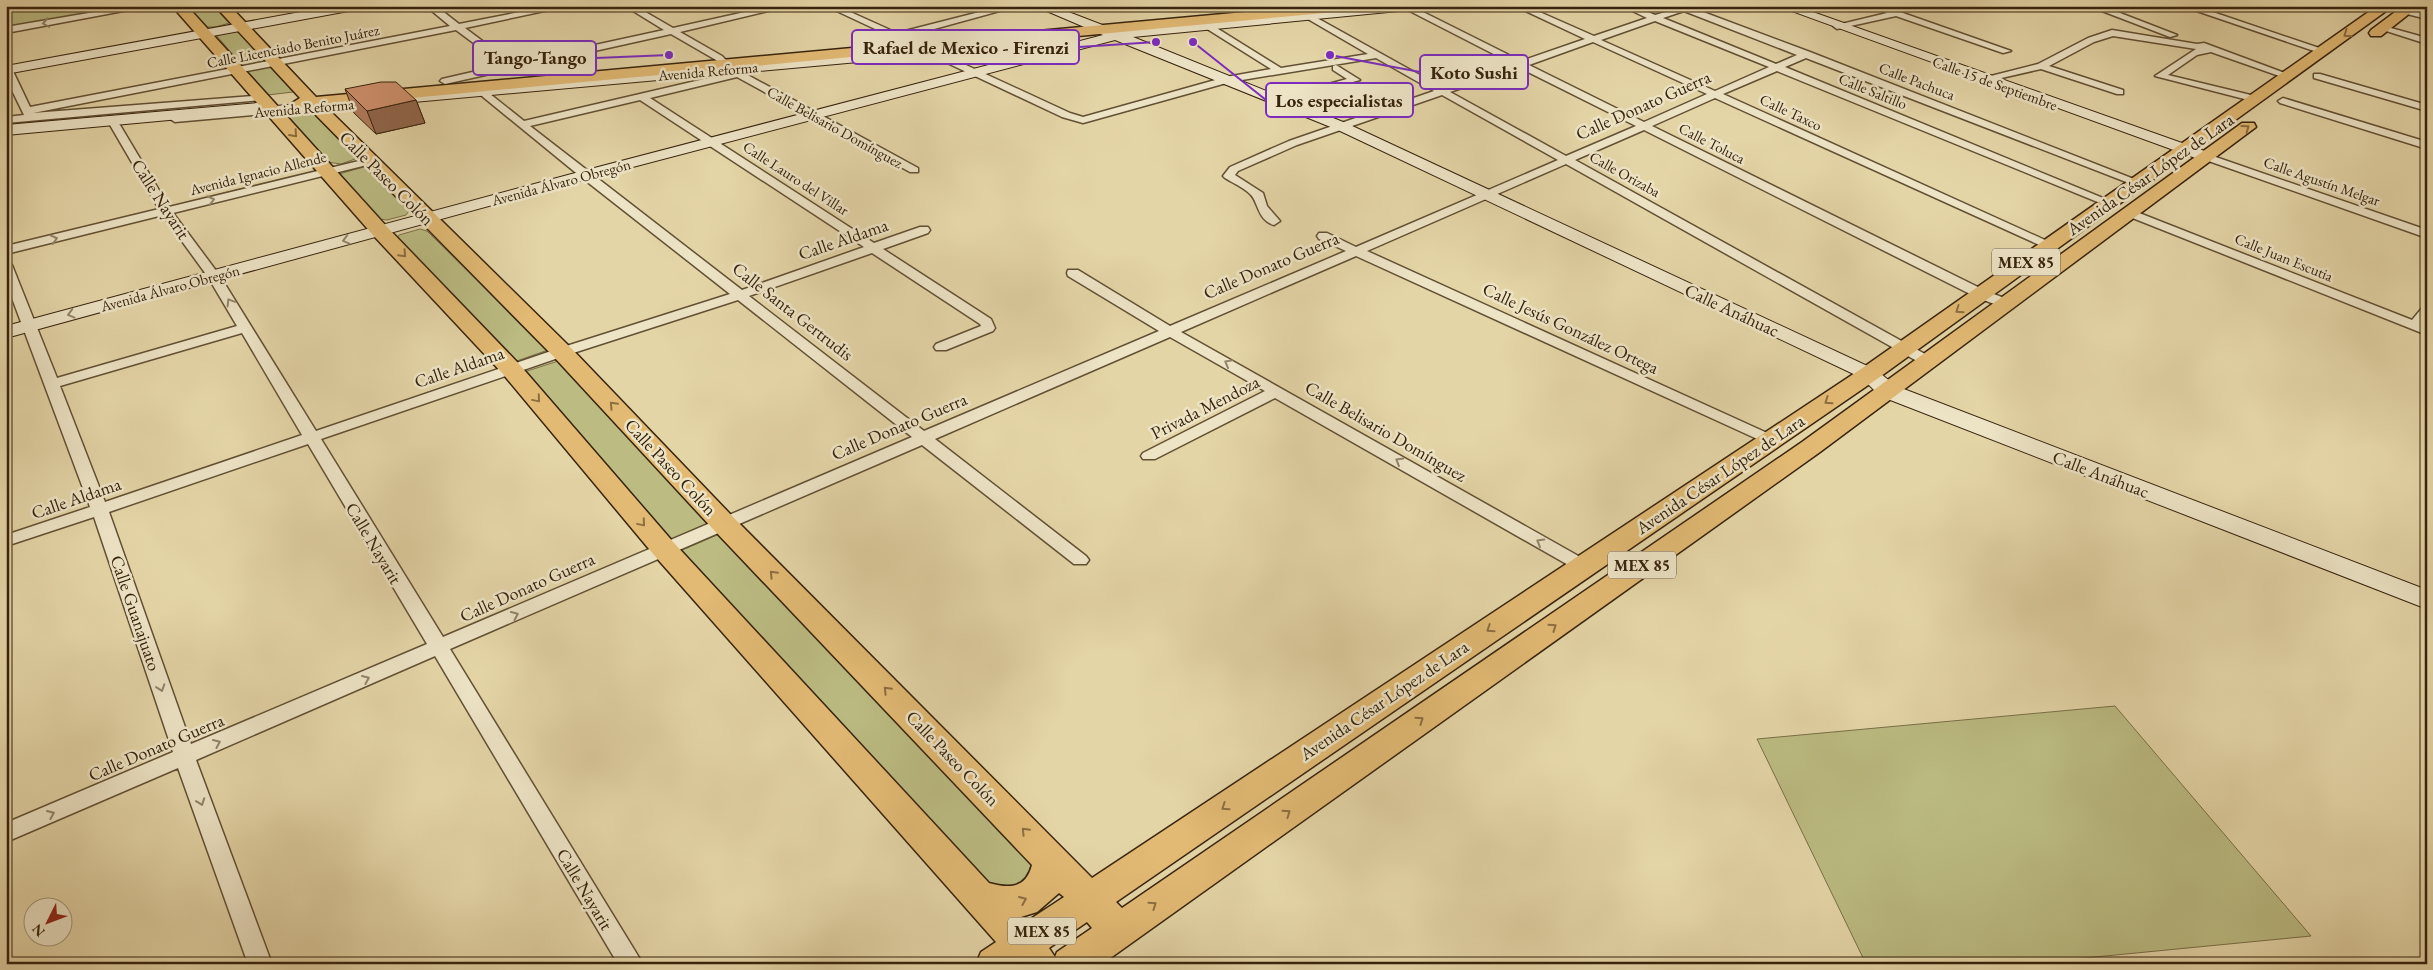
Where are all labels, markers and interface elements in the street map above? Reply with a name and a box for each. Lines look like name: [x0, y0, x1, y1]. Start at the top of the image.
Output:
one-way arrow: [42, 18, 50, 28]
street label: Calle Licenciado Benito Juárez: [205, 20, 381, 72]
one-way arrow: [2343, 28, 2352, 38]
callout: Rafael de Mexico - Firenzi: [852, 30, 1079, 64]
text: Rafael de Mexico - Firenzi: [863, 35, 1070, 60]
callout: Tango-Tango: [473, 41, 596, 75]
text: Tango-Tango: [483, 45, 587, 70]
street label: Calle 15 de Septiembre: [1930, 52, 2060, 114]
callout: Koto Sushi: [1420, 55, 1528, 89]
street label: Avenida Reforma: [656, 57, 759, 85]
street label: Calle Pachuca: [1876, 58, 1958, 104]
text: Koto Sushi: [1430, 60, 1518, 85]
street label: Calle Donato Guerra: [1572, 65, 1715, 145]
street label: Calle Saltillo: [1836, 69, 1910, 113]
street label: Calle Belisario Domínguez: [764, 82, 907, 172]
callout: Los especialistas: [1266, 83, 1413, 117]
text: Los especialistas: [1275, 88, 1403, 113]
street label: Calle Taxco: [1757, 89, 1825, 135]
street label: Avenida Reforma: [252, 94, 355, 122]
street label: Avenida César López de Lara: [2061, 107, 2239, 241]
street label: Calle Toluca: [1676, 118, 1748, 168]
one-way arrow: [2240, 125, 2250, 134]
street label: Calle Paseo Colón: [335, 126, 440, 231]
one-way arrow: [288, 128, 297, 137]
street label: Calle Lauro del Villar: [739, 137, 853, 219]
street label: Avenida Ignacio Allende: [187, 147, 328, 199]
street label: Calle Orizaba: [1586, 147, 1664, 201]
street label: Calle Agustín Melgar: [2261, 152, 2383, 210]
street label: Calle Nayarit: [126, 154, 196, 244]
street label: Avenida Álvaro Obregón: [488, 154, 633, 210]
one-way arrow: [207, 195, 216, 206]
street label: Calle Aldama: [795, 213, 892, 265]
street label: Calle Donato Guerra: [1200, 226, 1343, 304]
street label: Calle Juan Escutia: [2232, 229, 2336, 285]
one-way arrow: [49, 234, 58, 245]
one-way arrow: [342, 235, 351, 245]
road number: MEX 85: [1992, 248, 2060, 276]
one-way arrow: [397, 249, 406, 258]
street label: Calle Santa Gertrudis: [728, 257, 858, 366]
street label: Avenida Álvaro Obregón: [97, 260, 242, 316]
street label: Calle Jesús González Ortega: [1479, 277, 1663, 379]
street label: Calle Anáhuac: [1681, 278, 1783, 342]
one-way arrow: [226, 299, 236, 308]
one-way arrow: [1956, 305, 1965, 313]
one-way arrow: [67, 309, 75, 319]
street label: Calle Aldama: [411, 341, 508, 393]
one-way arrow: [1224, 360, 1233, 370]
street label: Privada Mendoza: [1147, 369, 1264, 444]
street label: Calle Belisario Domínguez: [1301, 375, 1471, 487]
street label: Calle Donato Guerra: [828, 387, 971, 465]
one-way arrow: [531, 394, 540, 403]
one-way arrow: [1825, 395, 1834, 405]
one-way arrow: [610, 402, 619, 411]
street label: Avenida César López de Lara: [1630, 408, 1809, 540]
street label: Calle Paseo Colón: [620, 414, 722, 521]
street label: Calle Anáhuac: [2049, 445, 2153, 503]
one-way arrow: [1396, 458, 1405, 468]
street label: Calle Aldama: [28, 472, 125, 524]
street label: Calle Nayarit: [341, 498, 408, 588]
one-way arrow: [636, 517, 645, 526]
one-way arrow: [1537, 539, 1546, 549]
street label: Calle Donato Guerra: [456, 547, 599, 627]
street label: Calle Guanajuato: [105, 552, 167, 674]
road number: MEX 85: [1608, 552, 1676, 578]
one-way arrow: [770, 571, 779, 580]
one-way arrow: [510, 610, 519, 621]
one-way arrow: [1486, 623, 1496, 632]
one-way arrow: [1548, 624, 1557, 633]
street label: Avenida César López de Lara: [1294, 634, 1473, 766]
one-way arrow: [361, 675, 370, 686]
one-way arrow: [156, 684, 166, 692]
one-way arrow: [883, 687, 892, 696]
street label: Calle Paseo Colón: [901, 705, 1005, 811]
street label: Calle Donato Guerra: [85, 708, 228, 786]
one-way arrow: [1414, 717, 1424, 726]
one-way arrow: [212, 739, 221, 749]
one-way arrow: [195, 798, 205, 806]
one-way arrow: [1221, 801, 1230, 810]
one-way arrow: [46, 809, 55, 820]
one-way arrow: [1281, 810, 1291, 819]
one-way arrow: [1022, 828, 1031, 837]
street label: Calle Nayarit: [552, 844, 619, 934]
one-way arrow: [1018, 895, 1027, 906]
north arrow: [22, 898, 72, 948]
one-way arrow: [1148, 902, 1157, 911]
road number: MEX 85: [1008, 918, 1076, 944]
text: N: [27, 920, 49, 941]

